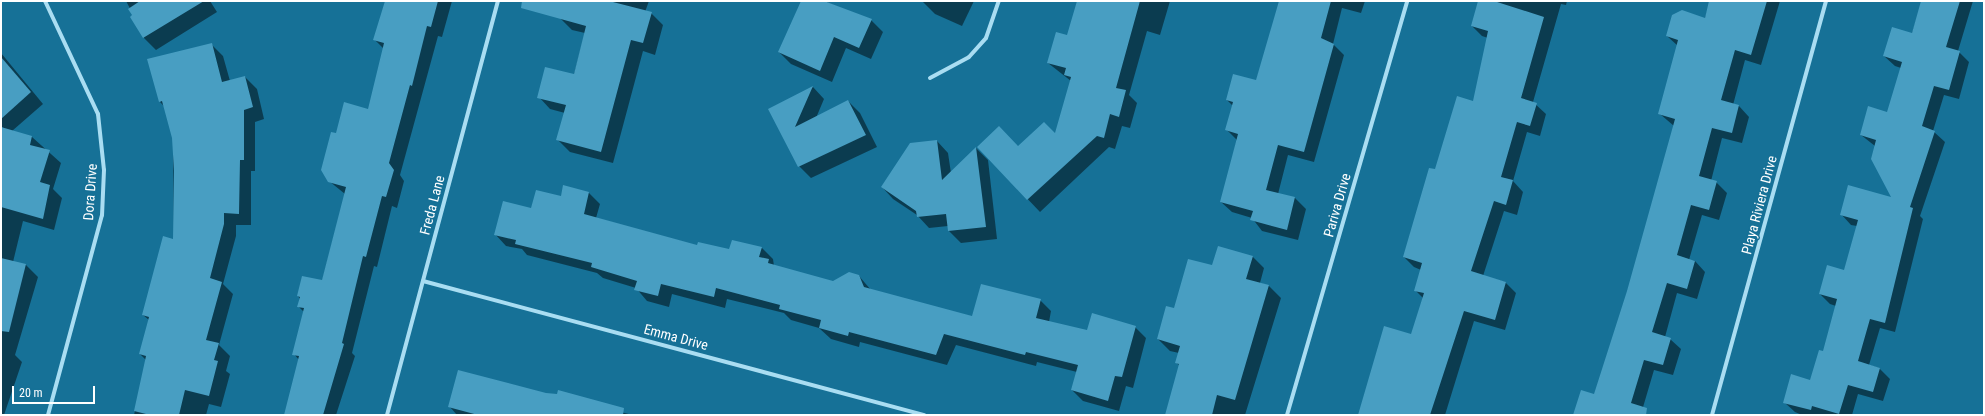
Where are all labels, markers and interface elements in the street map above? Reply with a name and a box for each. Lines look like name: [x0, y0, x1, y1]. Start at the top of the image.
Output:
street label: Playa Riviera Drive: [1738, 154, 1780, 256]
street label: Dora Drive: [80, 163, 100, 221]
street label: Pariva Drive: [1320, 171, 1354, 239]
street label: Freda Lane: [416, 173, 448, 237]
street label: Emma Drive: [642, 320, 710, 354]
scale bar: [14, 378, 97, 404]
text: 20 m: [19, 386, 43, 400]

